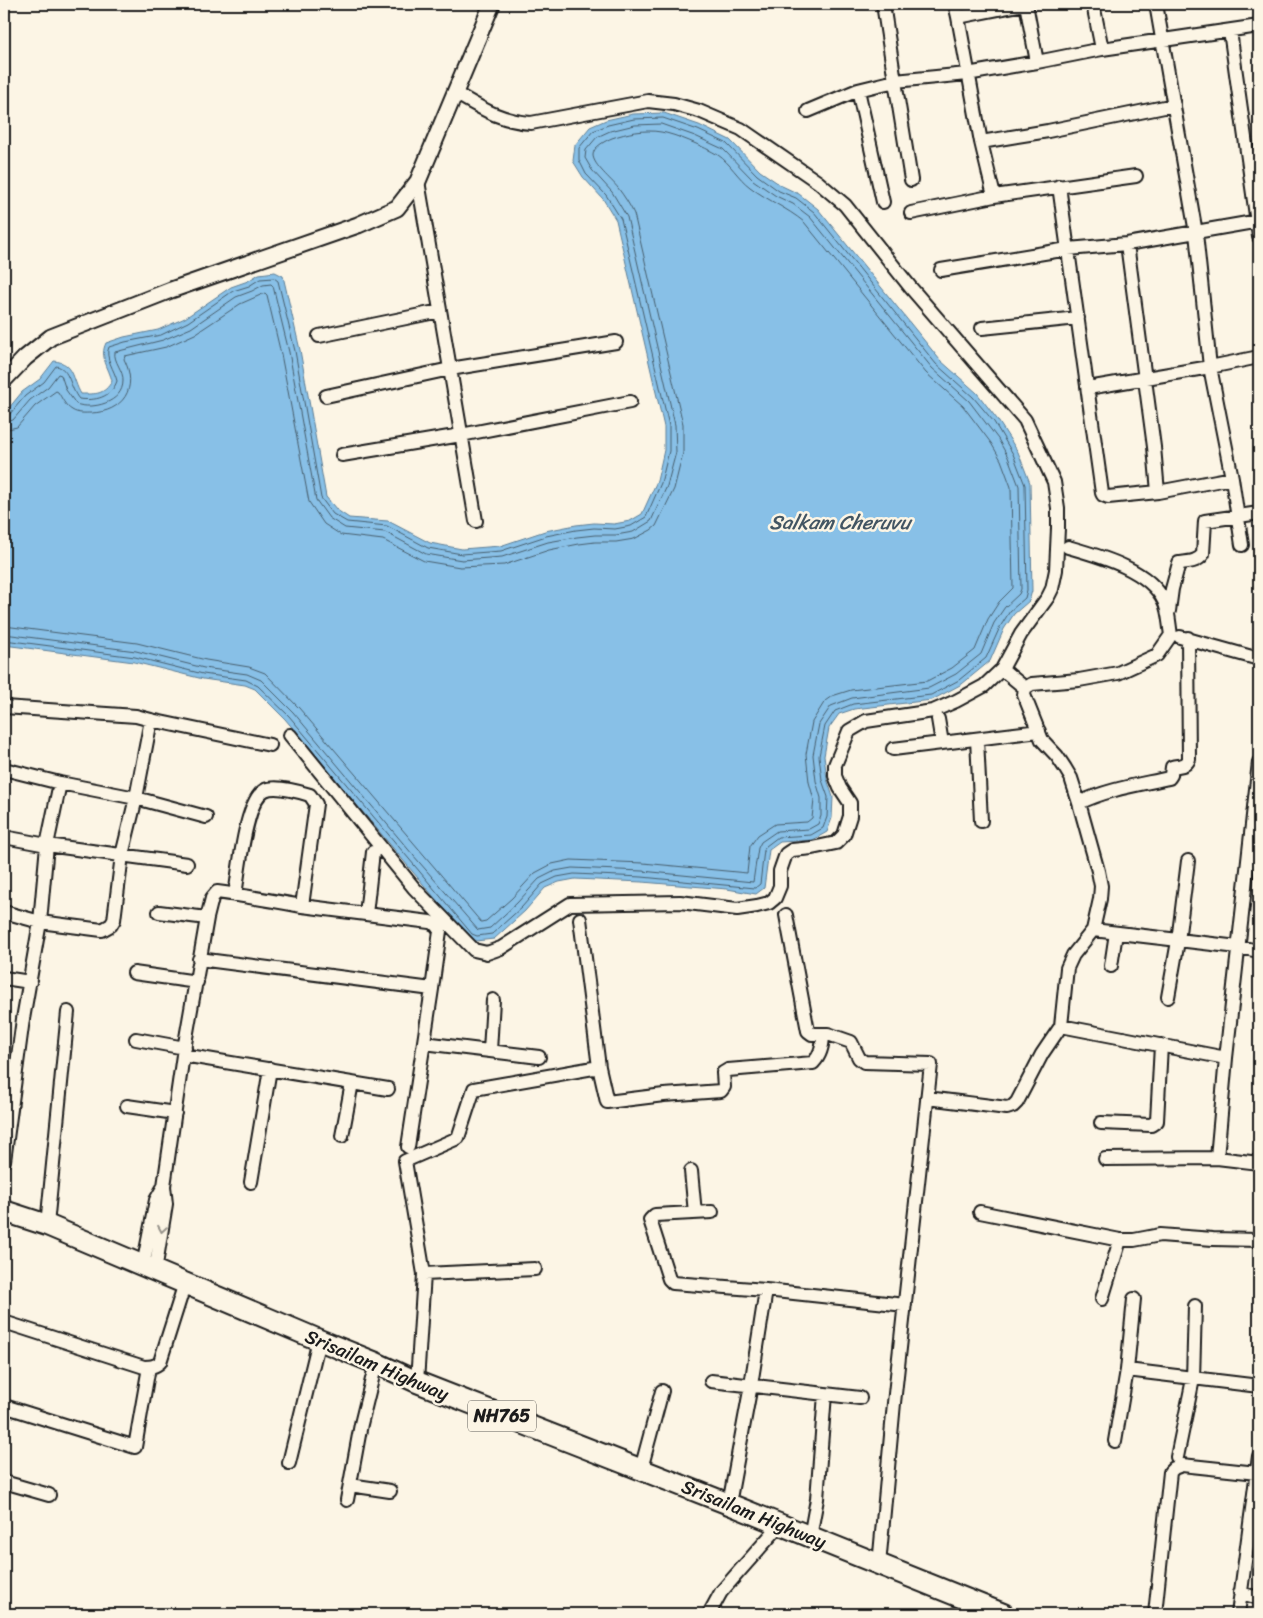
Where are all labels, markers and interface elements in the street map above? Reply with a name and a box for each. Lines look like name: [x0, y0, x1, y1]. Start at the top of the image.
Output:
water label: Salkam Cheruvu: [769, 505, 913, 540]
one-way arrow: [157, 1224, 167, 1233]
street label: Srisailam Highway: [300, 1320, 454, 1410]
road number: NH765: [468, 1400, 536, 1432]
street label: Srisailam Highway: [677, 1470, 832, 1558]

